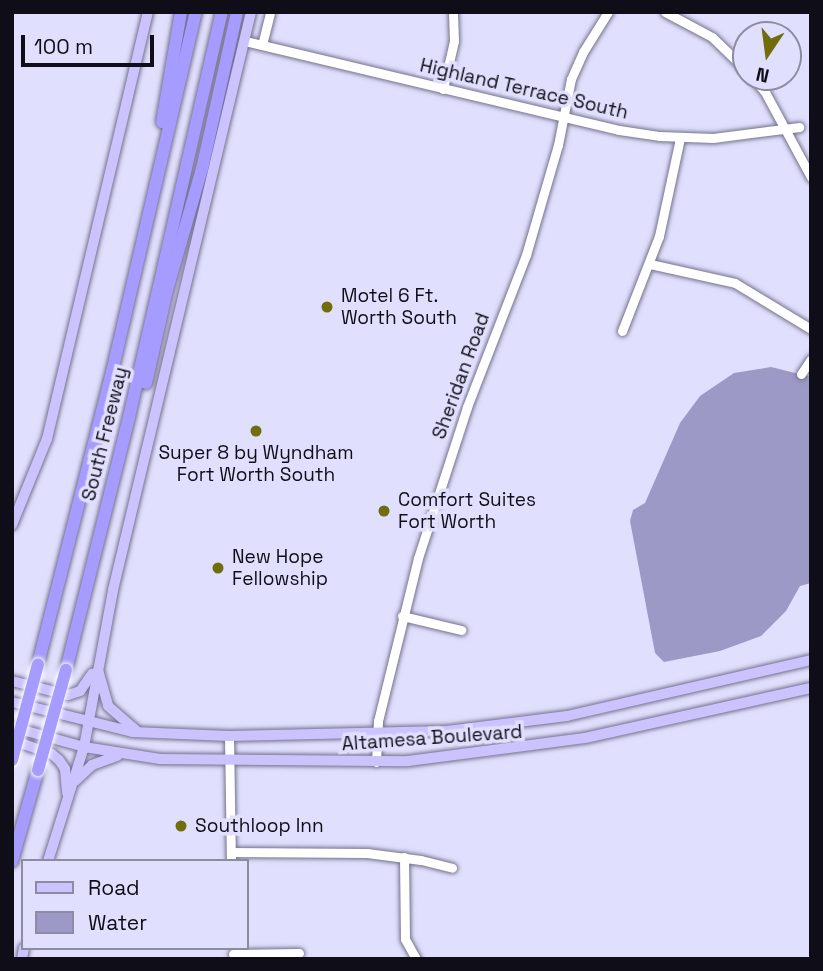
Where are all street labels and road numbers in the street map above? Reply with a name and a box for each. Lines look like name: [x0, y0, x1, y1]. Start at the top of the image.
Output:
street label: Highland Terrace South: [417, 54, 631, 124]
street label: Sheridan Road: [428, 310, 494, 442]
street label: South Freeway: [77, 365, 133, 503]
street label: Altamesa Boulevard: [341, 720, 523, 756]

